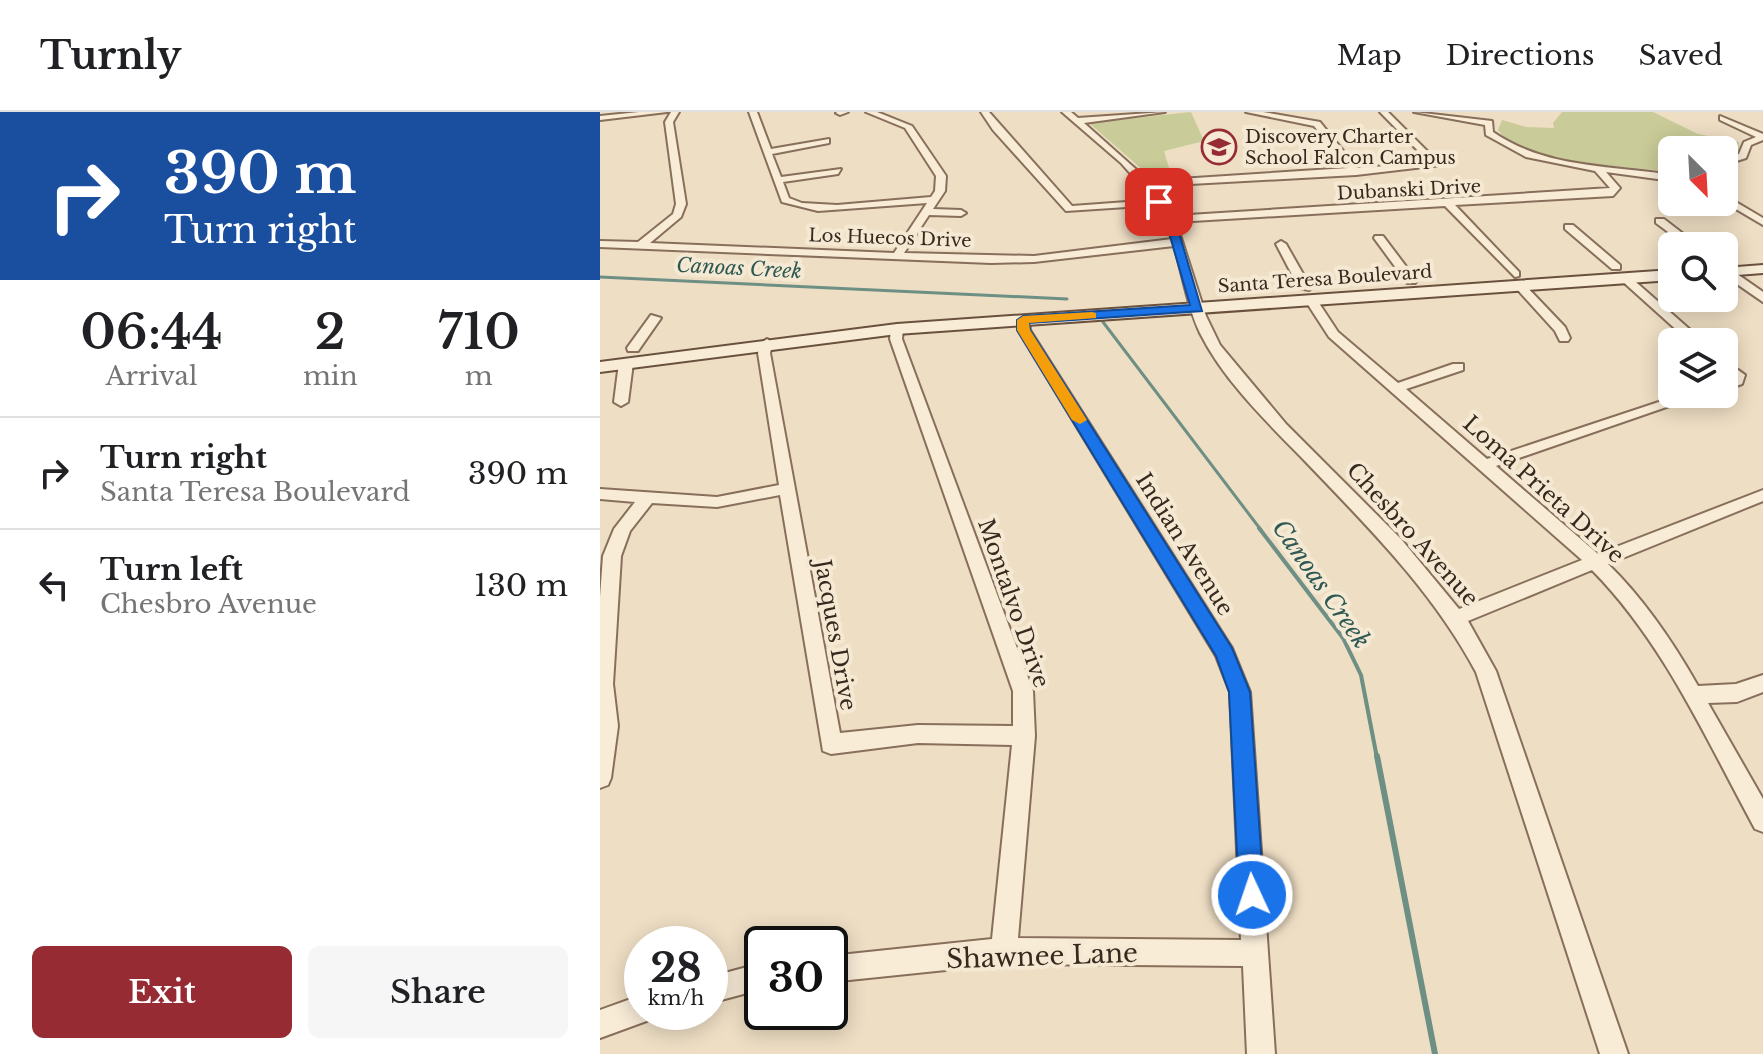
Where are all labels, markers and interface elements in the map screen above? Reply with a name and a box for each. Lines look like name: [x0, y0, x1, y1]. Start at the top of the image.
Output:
text: Turnly: [40, 32, 181, 79]
text: Map: [1337, 38, 1402, 73]
text: Directions: [1446, 38, 1595, 73]
text: Saved: [1639, 38, 1723, 73]
place label: Discovery Charter School Falcon Campus: [1245, 126, 1456, 169]
school or university icon: Discovery Charter School Falcon Campus: [1200, 128, 1238, 166]
north arrow: [1658, 136, 1738, 216]
map controls: [1658, 136, 1738, 408]
text: 390 m: [164, 139, 357, 208]
icon: right: [32, 144, 136, 248]
pin: [1125, 168, 1193, 236]
street label: Dubanski Drive: [1336, 175, 1482, 205]
icon: arrive: [1137, 180, 1181, 224]
text: Turn right: [164, 208, 357, 253]
street label: Los Huecos Drive: [808, 224, 972, 252]
button: search: [1658, 232, 1738, 312]
water label: Canoas Creek: [676, 253, 802, 283]
street label: Santa Teresa Boulevard: [1217, 261, 1433, 297]
text: 06:44: [80, 302, 223, 362]
text: 2: [315, 302, 346, 362]
text: 710: [438, 302, 520, 362]
button: layers: [1658, 328, 1738, 408]
text: Arrival: [105, 360, 197, 392]
text: min: [303, 360, 358, 392]
text: m: [465, 360, 493, 392]
street label: Loma Prieta Drive: [1458, 410, 1630, 569]
text: Turn right: [100, 439, 267, 476]
icon: right: [32, 451, 76, 495]
text: 390 m: [468, 455, 568, 492]
street label: Chesbro Avenue: [1341, 457, 1484, 612]
street label: Indian Avenue: [1130, 468, 1239, 621]
text: Santa Teresa Boulevard: [100, 476, 410, 508]
water label: Canoas Creek: [1266, 514, 1376, 654]
street label: Montalvo Drive: [972, 515, 1055, 691]
text: Turn left: [100, 551, 243, 588]
street label: Jacques Drive: [808, 555, 862, 713]
icon: left: [32, 563, 76, 607]
text: 130 m: [474, 567, 568, 604]
text: Chesbro Avenue: [100, 588, 317, 620]
position arrow: [1210, 853, 1294, 937]
speed limit sign: 30: [744, 926, 848, 1030]
street label: Shawnee Lane: [946, 937, 1138, 975]
text: 28: [650, 943, 702, 993]
button: Exit: [32, 946, 292, 1038]
button: Share: [308, 946, 568, 1038]
text: km/h: [648, 986, 704, 1010]

